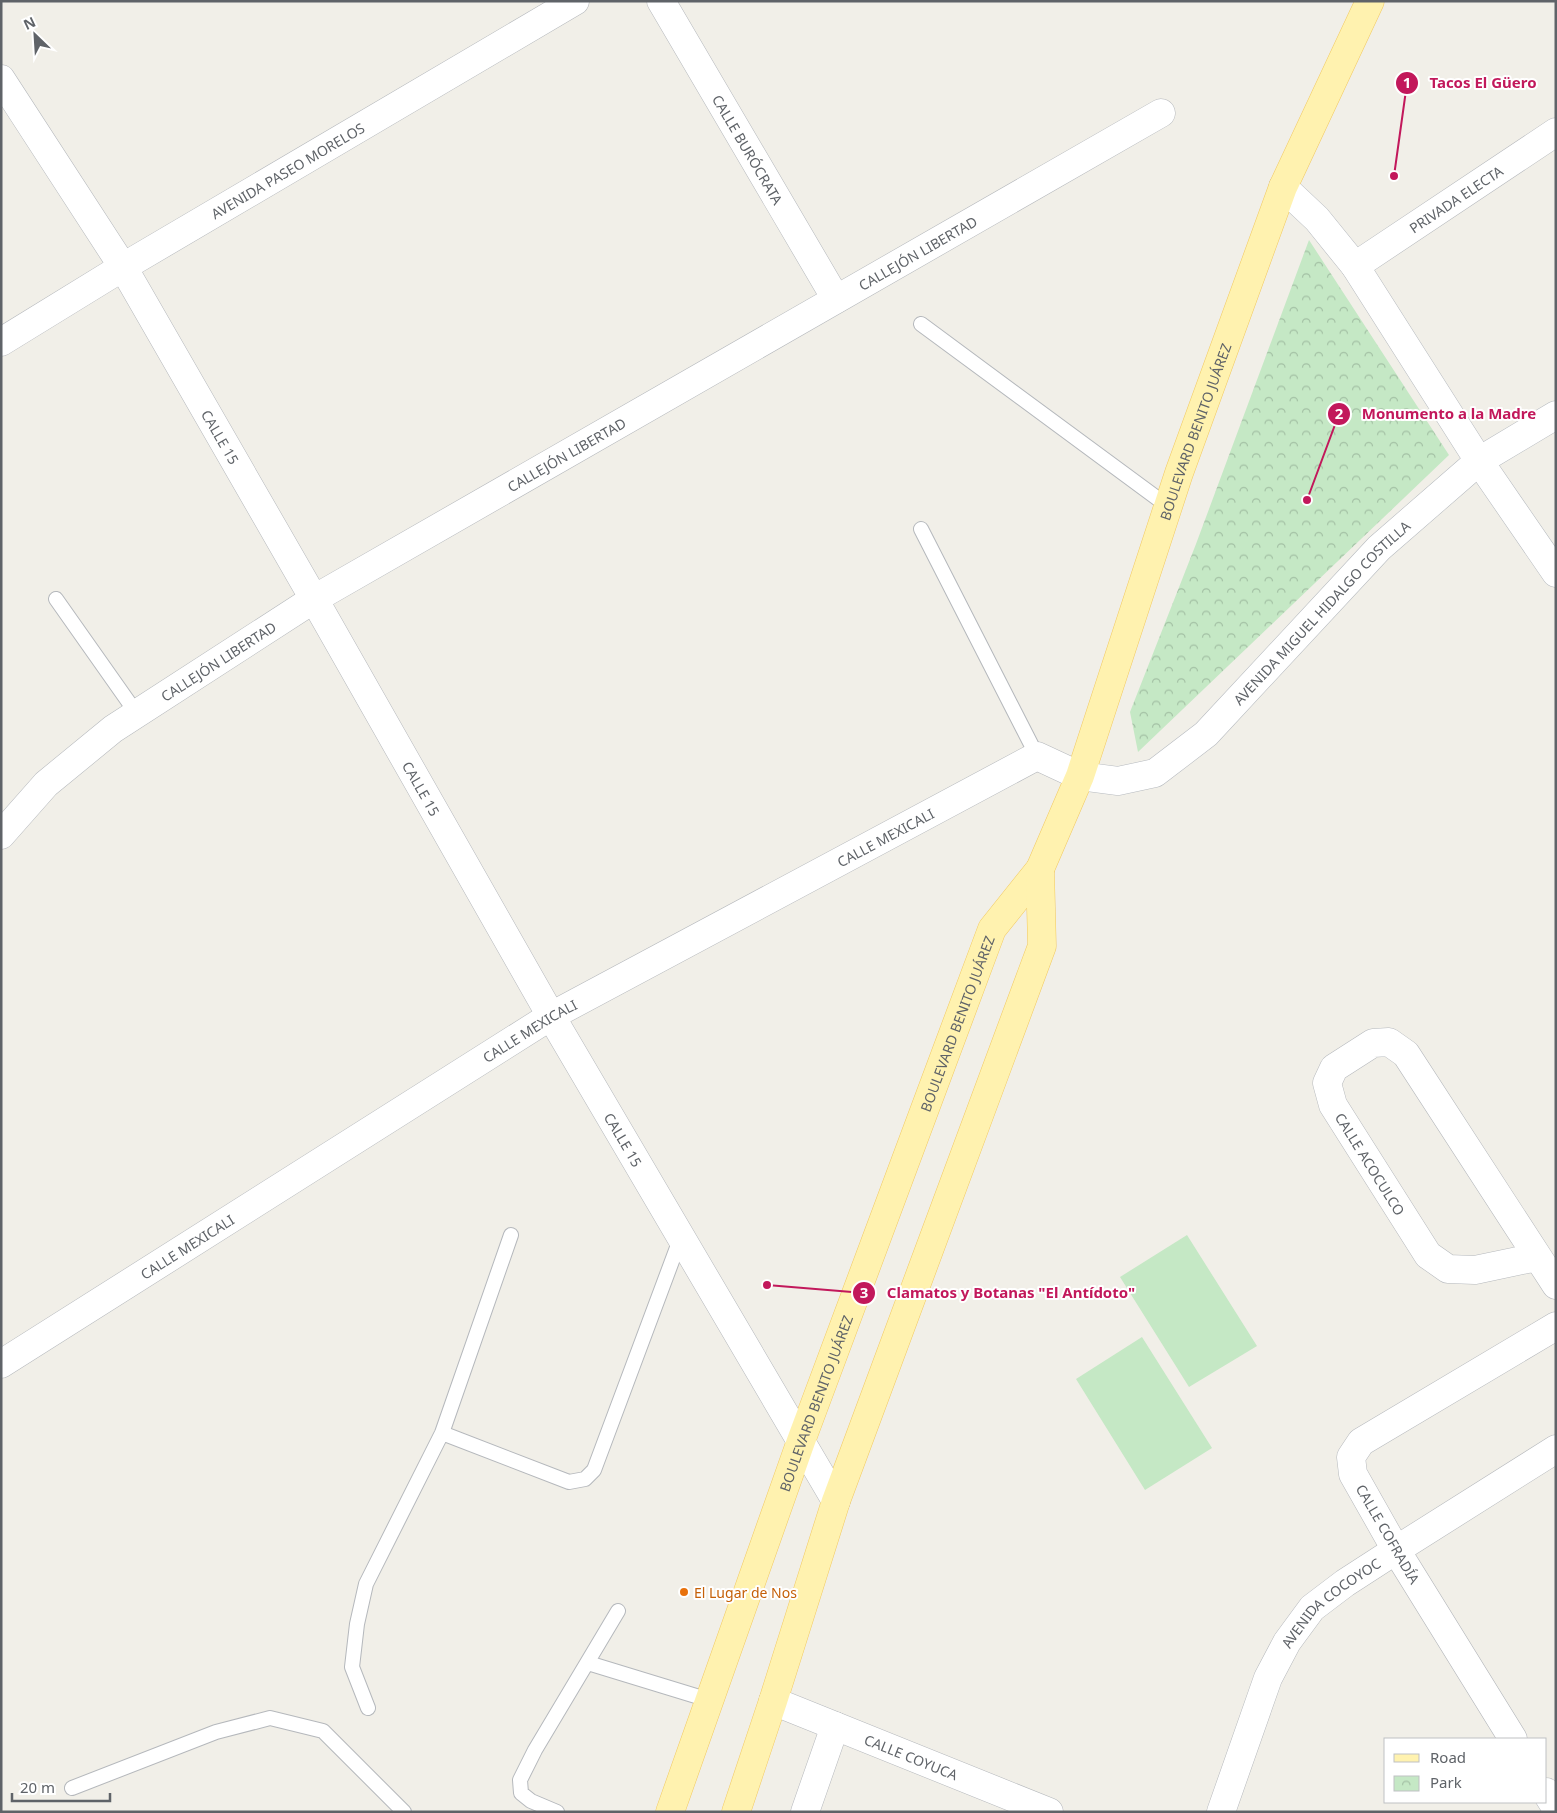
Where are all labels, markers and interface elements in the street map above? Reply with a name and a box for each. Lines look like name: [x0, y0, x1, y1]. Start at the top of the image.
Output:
north arrow: [10, 10, 60, 60]
text: N: [20, 12, 38, 34]
callout: Tacos El Güero: [1394, 68, 1546, 98]
text: 1: [1403, 72, 1411, 92]
text: Tacos El Güero: [1429, 72, 1537, 92]
street label: CALLE BURÓCRATA: [708, 91, 788, 208]
street label: AVENIDA PASEO MORELOS: [207, 117, 368, 223]
street label: PRIVADA ELECTA: [1405, 161, 1506, 237]
street label: CALLEJÓN LIBERTAD: [855, 211, 980, 294]
street label: BOULEVARD BENITO JUÁREZ: [1155, 340, 1235, 523]
callout: Monumento a la Madre: [1326, 399, 1546, 429]
text: 2: [1335, 403, 1344, 423]
text: Monumento a la Madre: [1362, 403, 1536, 423]
street label: CALLE 15: [197, 406, 244, 468]
street label: CALLEJÓN LIBERTAD: [504, 413, 629, 496]
street label: AVENIDA MIGUEL HIDALGO COSTILLA: [1229, 516, 1414, 709]
street label: CALLEJÓN LIBERTAD: [157, 617, 280, 705]
street label: CALLE 15: [399, 758, 445, 819]
street label: CALLE MEXICALI: [834, 803, 937, 871]
street label: BOULEVARD BENITO JUÁREZ: [915, 933, 998, 1114]
street label: CALLE MEXICALI: [479, 994, 580, 1067]
street label: CALLE 15: [600, 1109, 647, 1170]
street label: CALLE ACOCULCO: [1331, 1109, 1409, 1219]
street label: CALLE MEXICALI: [136, 1210, 238, 1283]
callout: Clamatos y Botanas "El Antídoto": [851, 1278, 1145, 1308]
text: 3: [860, 1282, 868, 1302]
text: Clamatos y Botanas "El Antídoto": [887, 1282, 1135, 1302]
street label: BOULEVARD BENITO JUÁREZ: [774, 1312, 857, 1494]
street label: CALLE COFRADÍA: [1352, 1481, 1424, 1587]
street label: AVENIDA COCOYOC: [1276, 1553, 1384, 1651]
place label: El Lugar de Nos: [694, 1583, 797, 1602]
marker: El Lugar de Nos: [678, 1586, 690, 1598]
street label: CALLE COYUCA: [862, 1729, 961, 1784]
legend: [1384, 1738, 1547, 1803]
text: Road: [1430, 1747, 1466, 1767]
scale bar: [12, 1770, 110, 1802]
text: Park: [1430, 1772, 1462, 1792]
text: 20 m: [20, 1777, 55, 1797]

